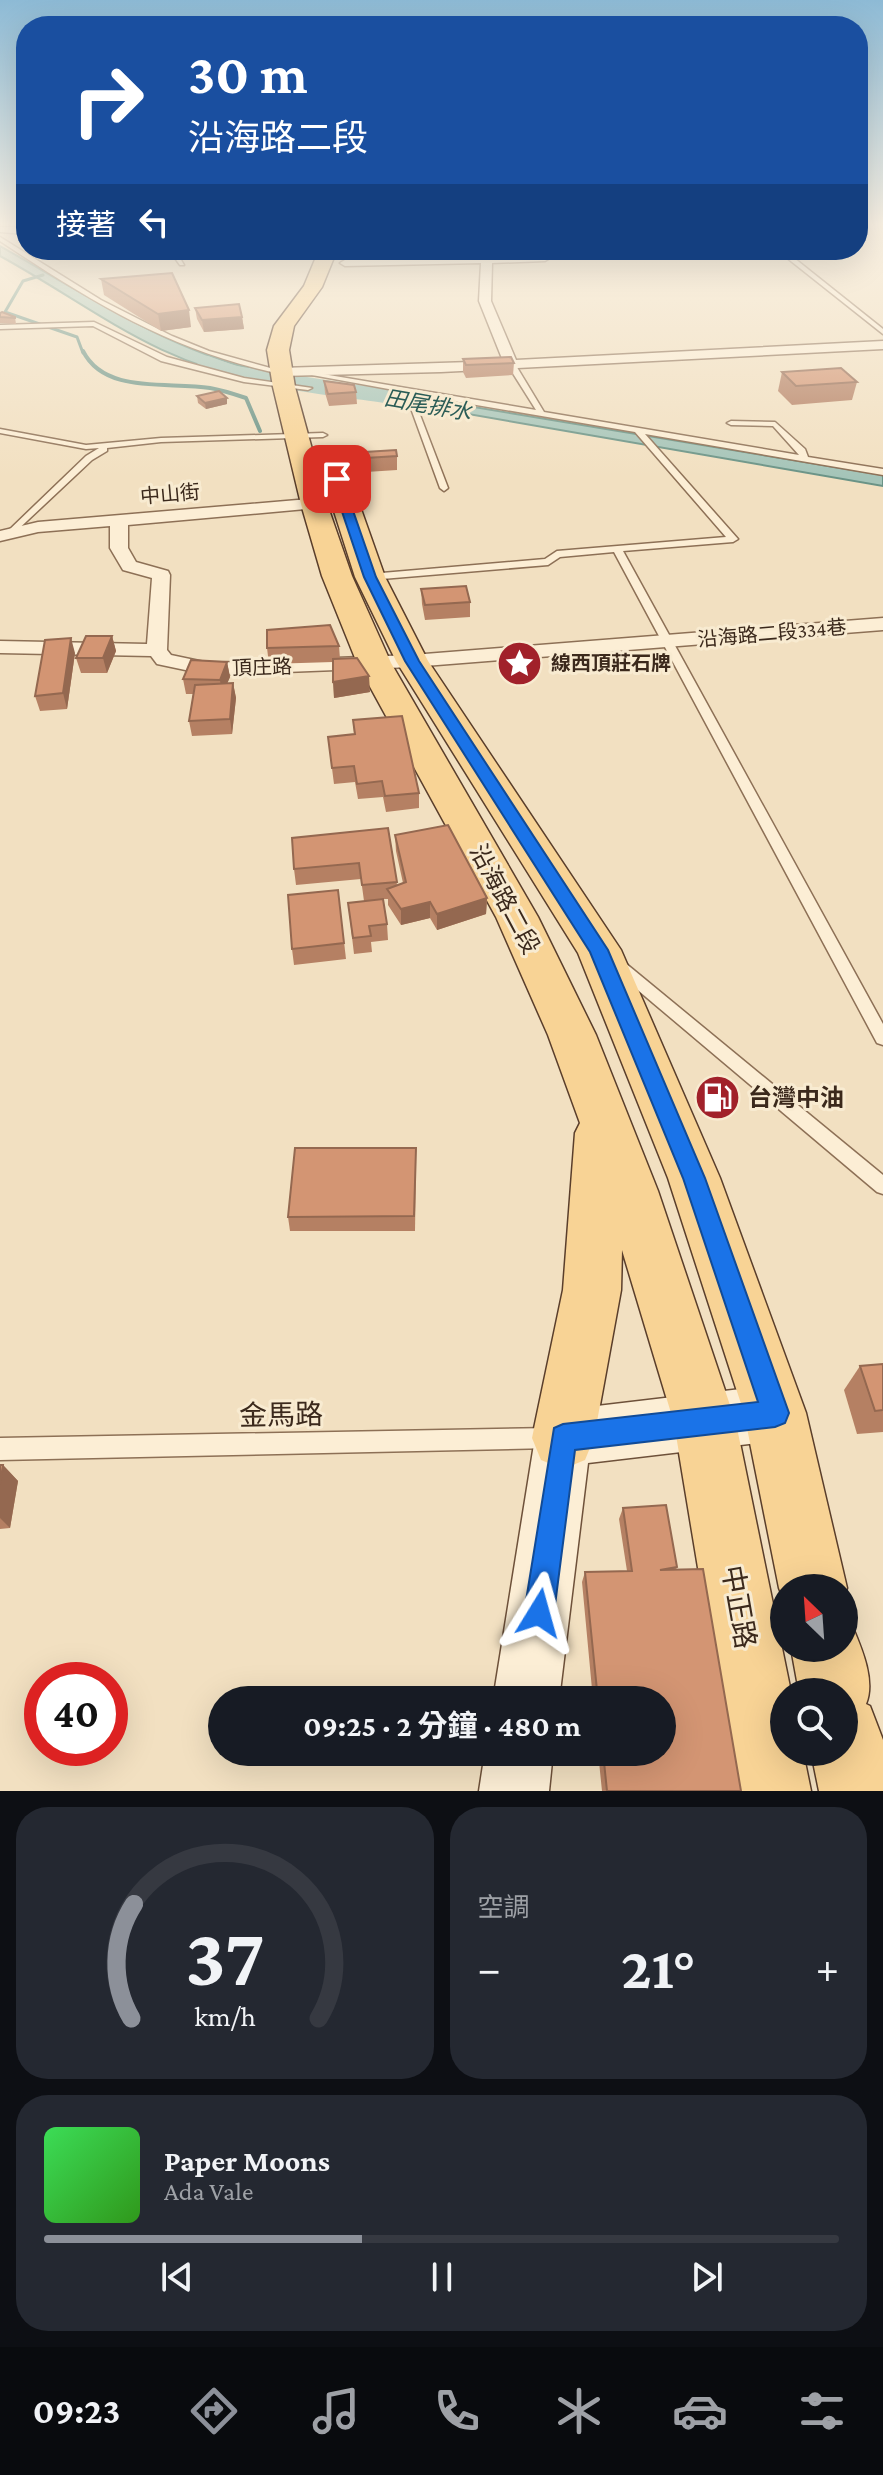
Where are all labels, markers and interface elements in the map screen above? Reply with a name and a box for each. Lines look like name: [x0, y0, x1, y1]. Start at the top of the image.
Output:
text: 30 m: [188, 43, 308, 105]
icon: right: [56, 48, 160, 152]
text: 沿海路二段: [188, 118, 368, 158]
icon: left: [132, 200, 176, 244]
text: 接著: [56, 208, 116, 241]
water label: 田尾排水: [382, 385, 474, 425]
pin: [303, 445, 371, 513]
icon: arrive: [315, 457, 359, 501]
street label: 中山街: [139, 480, 201, 508]
street label: 沿海路二段334巷: [697, 616, 847, 650]
place icon: 線西頂莊石牌: [496, 639, 544, 687]
place label: 線西頂莊石牌: [551, 652, 671, 674]
street label: 頂庄路: [232, 655, 292, 679]
street label: 沿海路二段: [465, 840, 545, 958]
fuel station icon: 台灣中油: [693, 1073, 741, 1121]
place label: 台灣中油: [748, 1084, 844, 1111]
street label: 金馬路: [239, 1399, 323, 1431]
street label: 中正路: [716, 1563, 762, 1651]
position arrow: [497, 1571, 581, 1655]
north arrow: [770, 1574, 858, 1662]
map controls: [770, 1574, 858, 1766]
speed limit sign: 40: [24, 1662, 128, 1766]
button: search: [770, 1678, 858, 1766]
text: 09:25 · 2 分鐘 · 480 m: [303, 1709, 581, 1742]
text: 空調: [478, 1893, 530, 1922]
text: 37: [185, 1910, 265, 2003]
text: 21°: [621, 1934, 696, 2001]
text: −: [478, 1944, 501, 1992]
text: +: [816, 1944, 839, 1992]
text: km/h: [194, 2000, 256, 2032]
text: Paper Moons: [164, 2144, 330, 2177]
text: Ada Vale: [164, 2177, 253, 2206]
icon: previous: [155, 2255, 199, 2299]
icon: pause: [420, 2255, 464, 2299]
icon: next: [685, 2255, 729, 2299]
icon: directions: [186, 2383, 242, 2439]
icon: music: [308, 2383, 364, 2439]
icon: phone: [429, 2383, 485, 2439]
icon: climate: [551, 2383, 607, 2439]
icon: car: [672, 2383, 728, 2439]
icon: filters: [794, 2383, 850, 2439]
text: 09:23: [33, 2391, 120, 2431]

